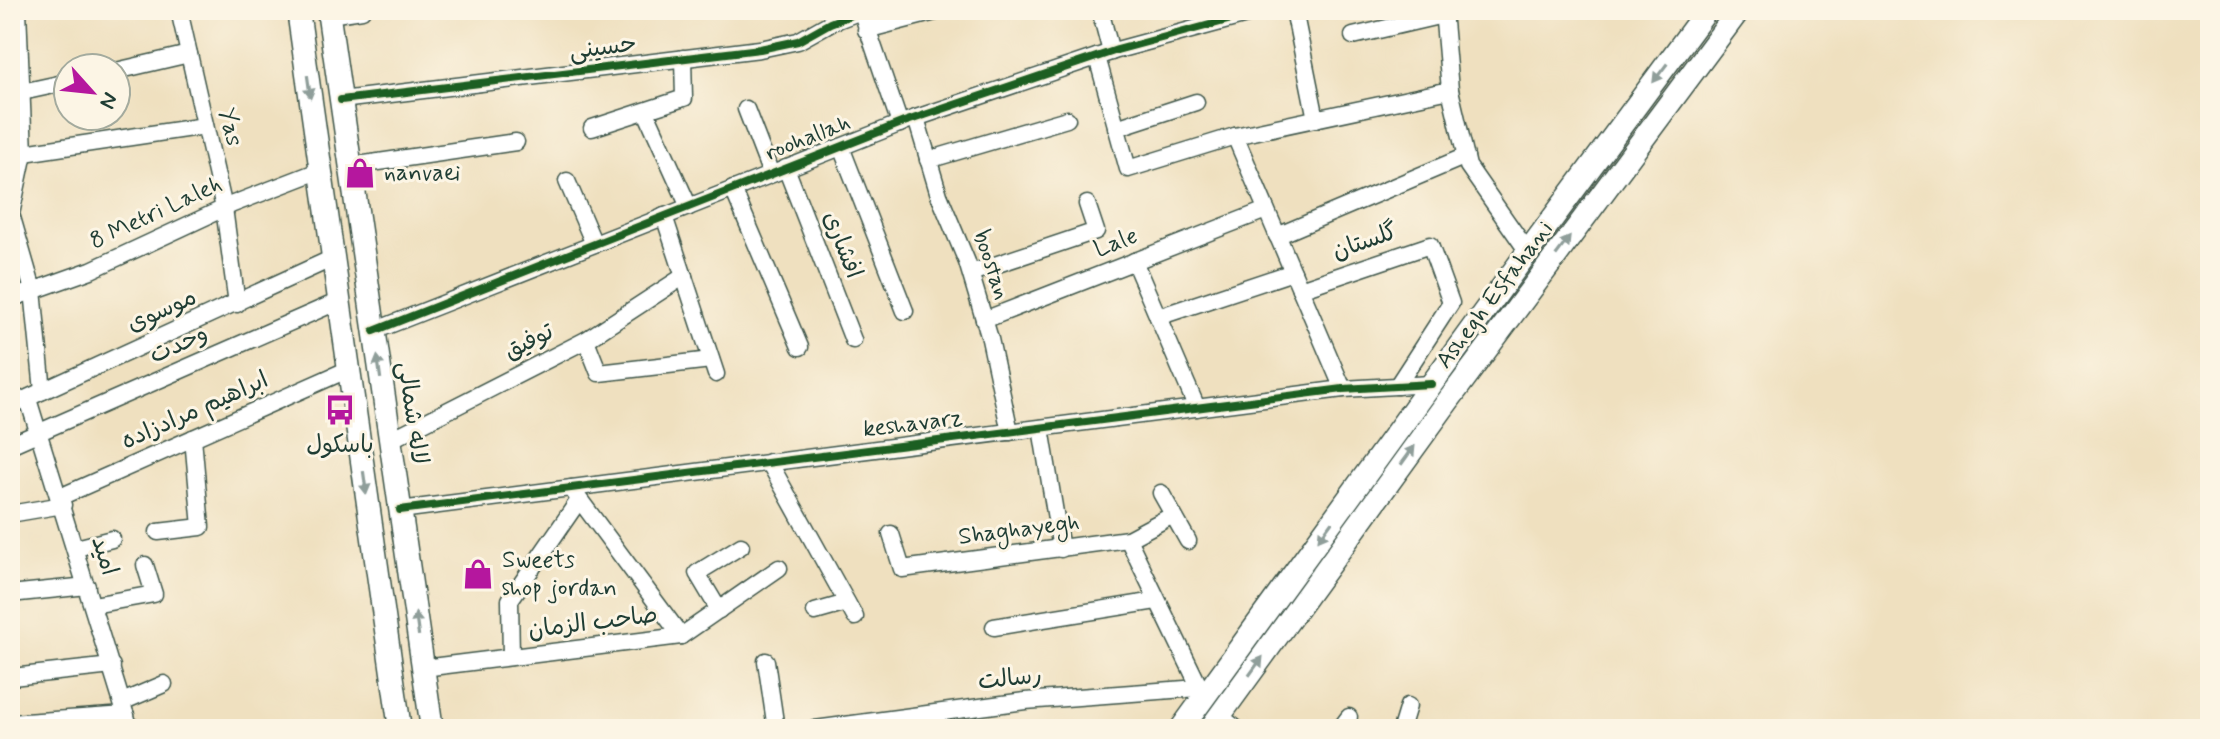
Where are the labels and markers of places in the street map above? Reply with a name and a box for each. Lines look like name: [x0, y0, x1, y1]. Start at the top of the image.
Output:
shop icon: nanvaei: [343, 156, 377, 190]
place label: nanvaei: [384, 158, 460, 189]
bus stop icon: باسکول: [323, 393, 357, 427]
place label: باسکول: [306, 430, 374, 461]
place label: Sweets shop jordan: [502, 545, 617, 604]
shop icon: Sweets shop jordan: [461, 557, 495, 591]

